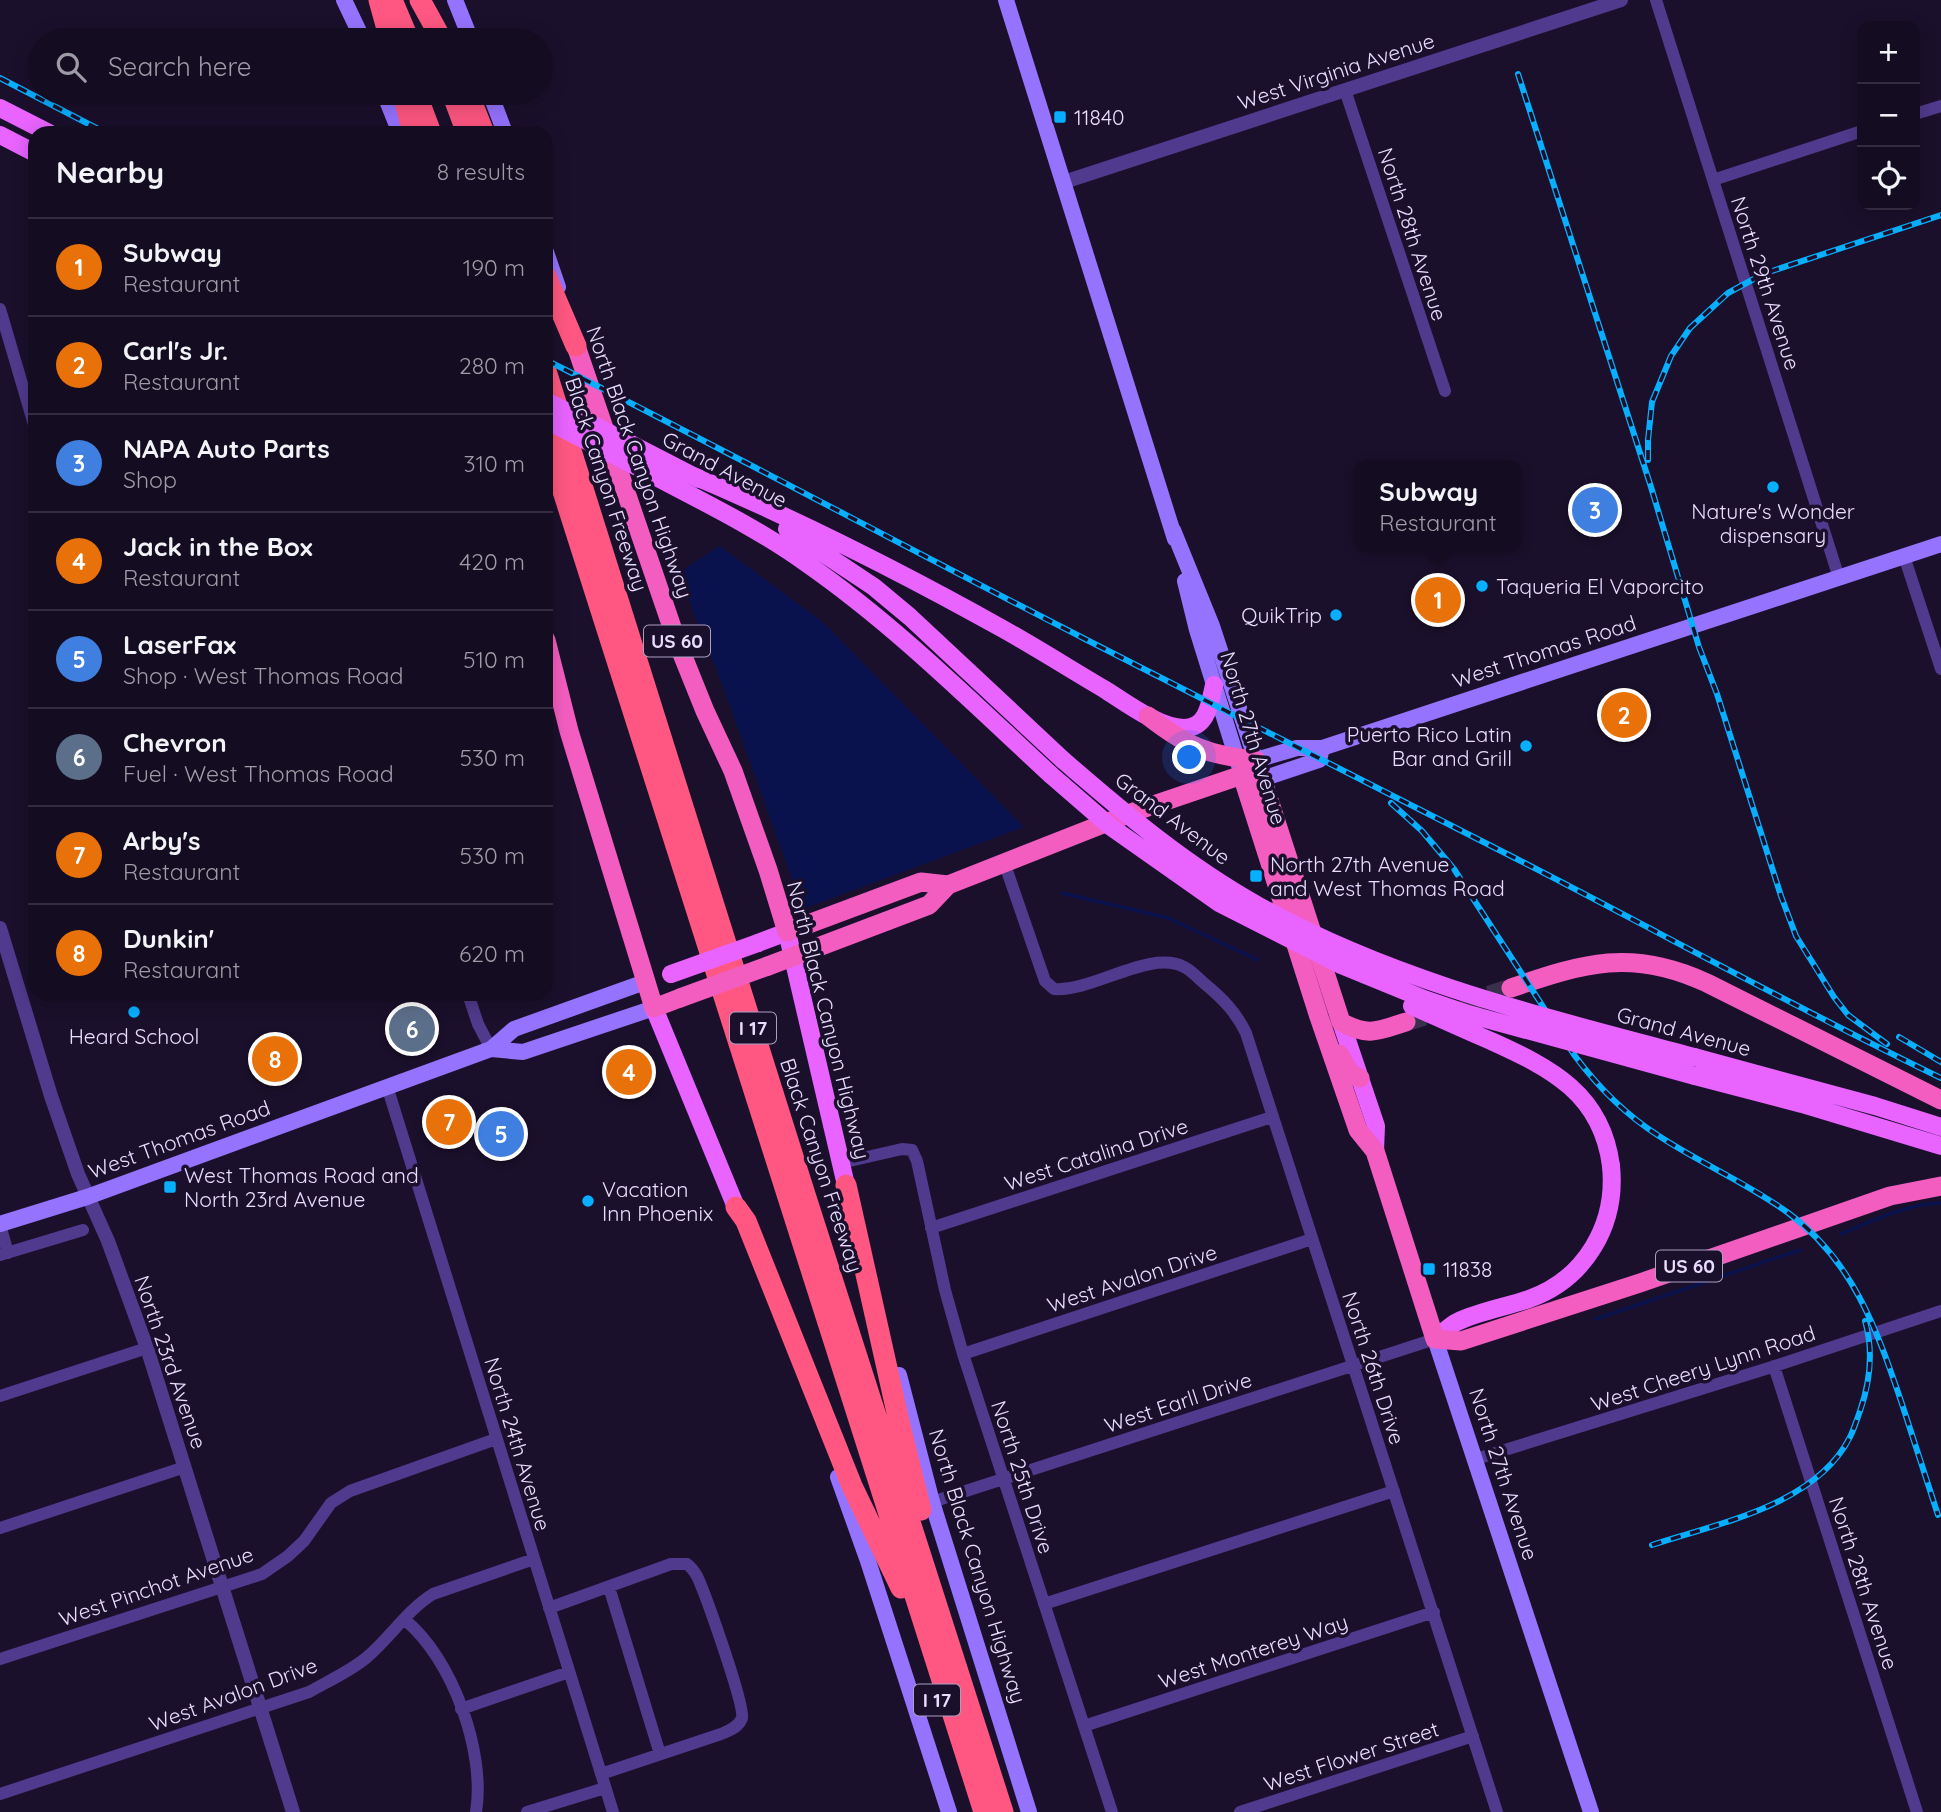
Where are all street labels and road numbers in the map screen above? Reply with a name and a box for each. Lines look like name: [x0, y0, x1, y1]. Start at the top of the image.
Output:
street label: West Virginia Avenue: [1234, 27, 1438, 115]
street label: North 28th Avenue: [1373, 144, 1453, 324]
street label: North 29th Avenue: [1726, 193, 1806, 373]
street label: North Black Canyon Highway: [581, 323, 699, 601]
street label: Black Canyon Freeway: [560, 374, 654, 594]
street label: Grand Avenue: [658, 425, 792, 513]
street label: West Thomas Road: [1449, 609, 1639, 693]
road number: US 60: [644, 626, 710, 656]
street label: North 27th Avenue: [1215, 648, 1293, 828]
street label: Grand Avenue: [1110, 766, 1236, 870]
street label: North Black Canyon Highway: [782, 878, 876, 1162]
street label: Grand Avenue: [1614, 1001, 1754, 1061]
road number: I 17: [730, 1012, 776, 1044]
street label: Black Canyon Freeway: [775, 1055, 869, 1275]
street label: West Thomas Road: [85, 1094, 273, 1184]
street label: West Catalina Drive: [1001, 1112, 1191, 1196]
street label: West Avalon Drive: [1044, 1238, 1220, 1318]
road number: US 60: [1656, 1250, 1722, 1282]
street label: North 23rd Avenue: [129, 1272, 213, 1452]
street label: North 26th Drive: [1337, 1288, 1411, 1448]
street label: West Cheery Lynn Road: [1588, 1319, 1818, 1417]
street label: North 24th Avenue: [479, 1354, 557, 1534]
street label: West Earll Drive: [1101, 1366, 1255, 1438]
street label: North 27th Avenue: [1464, 1385, 1544, 1563]
street label: North 25th Drive: [986, 1397, 1060, 1557]
street label: North Black Canyon Highway: [924, 1426, 1032, 1706]
street label: North 28th Avenue: [1824, 1493, 1904, 1673]
street label: West Pinchot Avenue: [55, 1541, 257, 1631]
street label: West Monterey Way: [1155, 1608, 1351, 1694]
street label: West Avalon Drive: [145, 1652, 321, 1736]
road number: I 17: [914, 1684, 960, 1716]
street label: West Flower Street: [1260, 1715, 1442, 1797]

